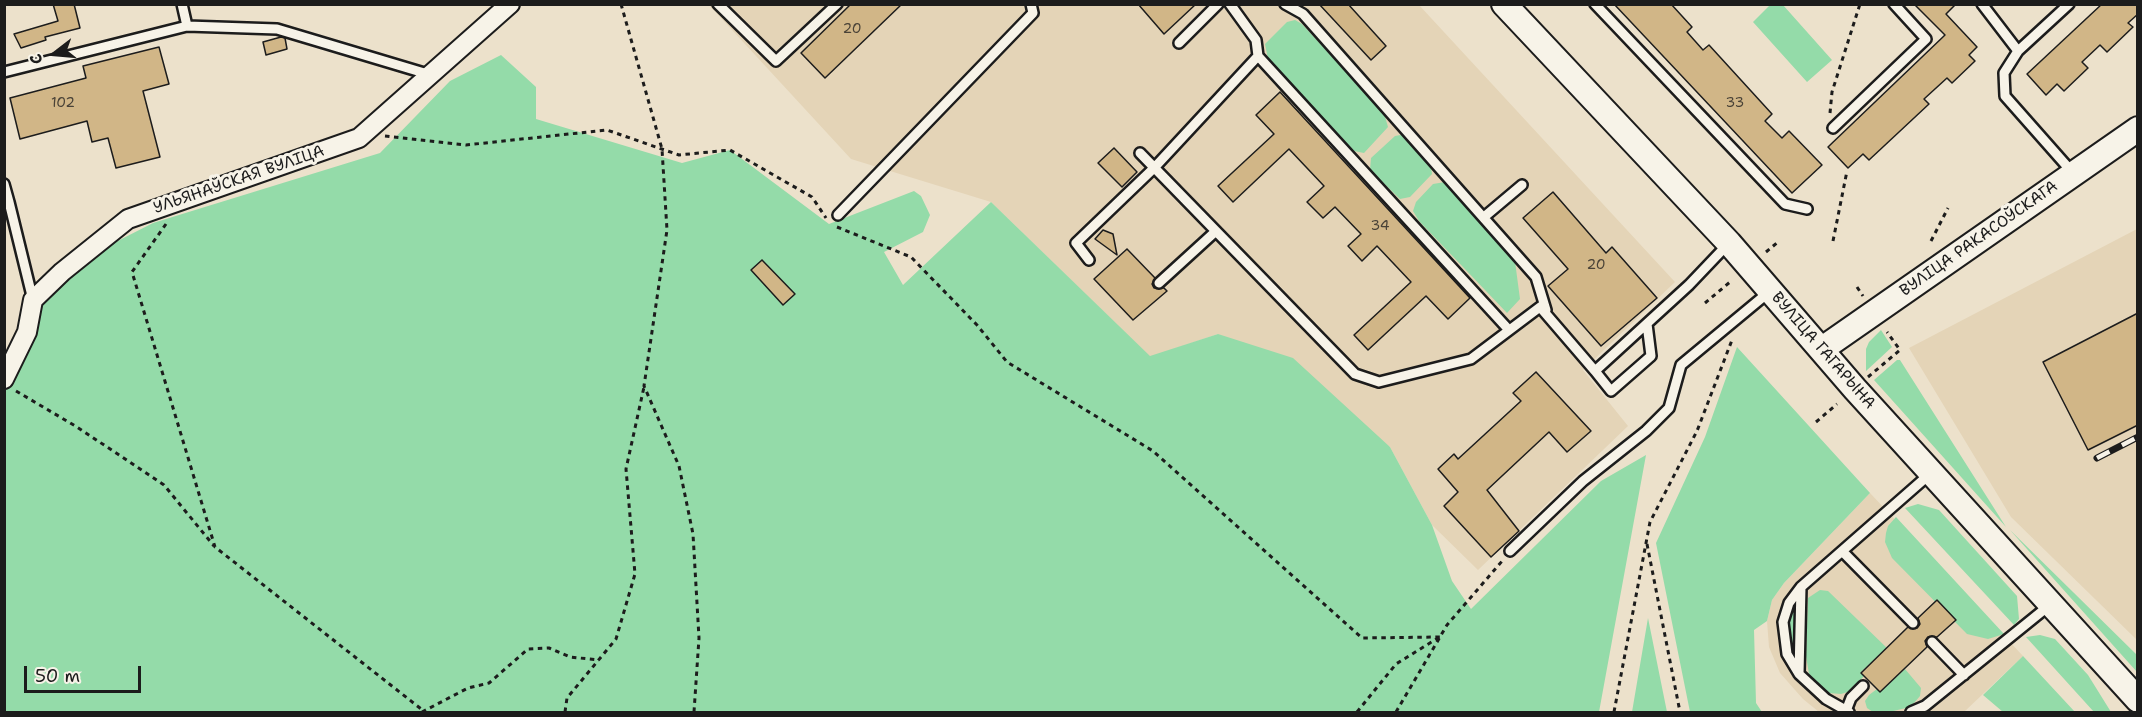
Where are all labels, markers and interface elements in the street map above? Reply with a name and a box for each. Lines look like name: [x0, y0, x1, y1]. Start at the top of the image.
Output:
house number: 20: [842, 21, 862, 37]
north arrow: [24, 24, 84, 84]
text: С: [25, 51, 48, 67]
house number: 102: [51, 95, 75, 111]
house number: 33: [1726, 95, 1744, 111]
street label: УЛЬЯНАЎСКАЯ ВУЛІЦА: [151, 142, 327, 218]
street label: ВУЛІЦА РАКАСОЎСКАГА: [1896, 177, 2062, 301]
house number: 34: [1370, 218, 1390, 234]
house number: 20: [1586, 257, 1606, 273]
street label: ВУЛІЦА ГАГАРЫНА: [1767, 289, 1879, 413]
scale bar: [27, 654, 144, 692]
text: 50 m: [35, 664, 80, 688]

